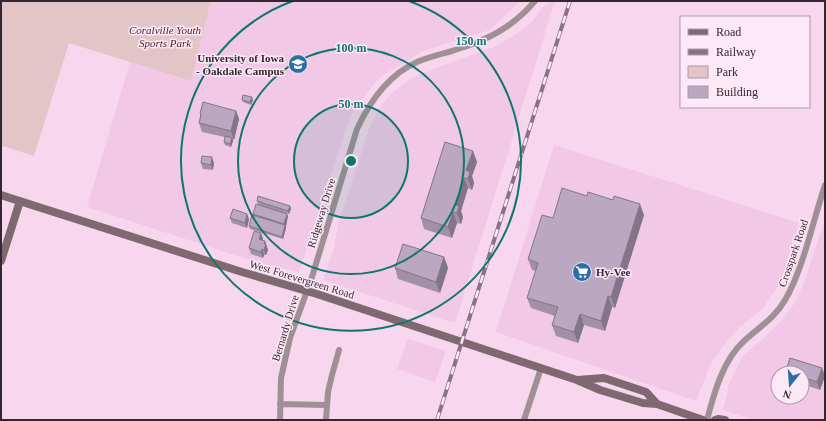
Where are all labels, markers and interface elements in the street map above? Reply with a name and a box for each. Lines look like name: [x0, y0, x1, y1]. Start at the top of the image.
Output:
legend: [680, 16, 810, 108]
park label: Coralville Youth Sports Park: [129, 24, 202, 49]
text: Road: [716, 25, 741, 39]
text: 150 m: [456, 34, 487, 48]
text: 100 m: [336, 41, 367, 55]
text: Railway: [716, 45, 756, 59]
place label: University of Iowa - Oakdale Campus: [196, 52, 285, 77]
school or university icon: University of Iowa - Oakdale Campus: [287, 53, 309, 75]
text: Park: [716, 65, 738, 79]
text: Building: [716, 85, 758, 99]
text: 50 m: [339, 97, 364, 111]
centre of rings: [344, 154, 358, 168]
street label: Ridgeway Drive: [305, 177, 337, 249]
street label: Crosspark Road: [776, 217, 810, 288]
street label: West Forevergreen Road: [248, 257, 356, 301]
supermarket icon: Hy-Vee: [571, 261, 593, 283]
place label: Hy-Vee: [596, 266, 631, 278]
street label: Bernardy Drive: [269, 293, 301, 363]
north arrow: [770, 365, 810, 405]
text: N: [781, 388, 793, 401]

